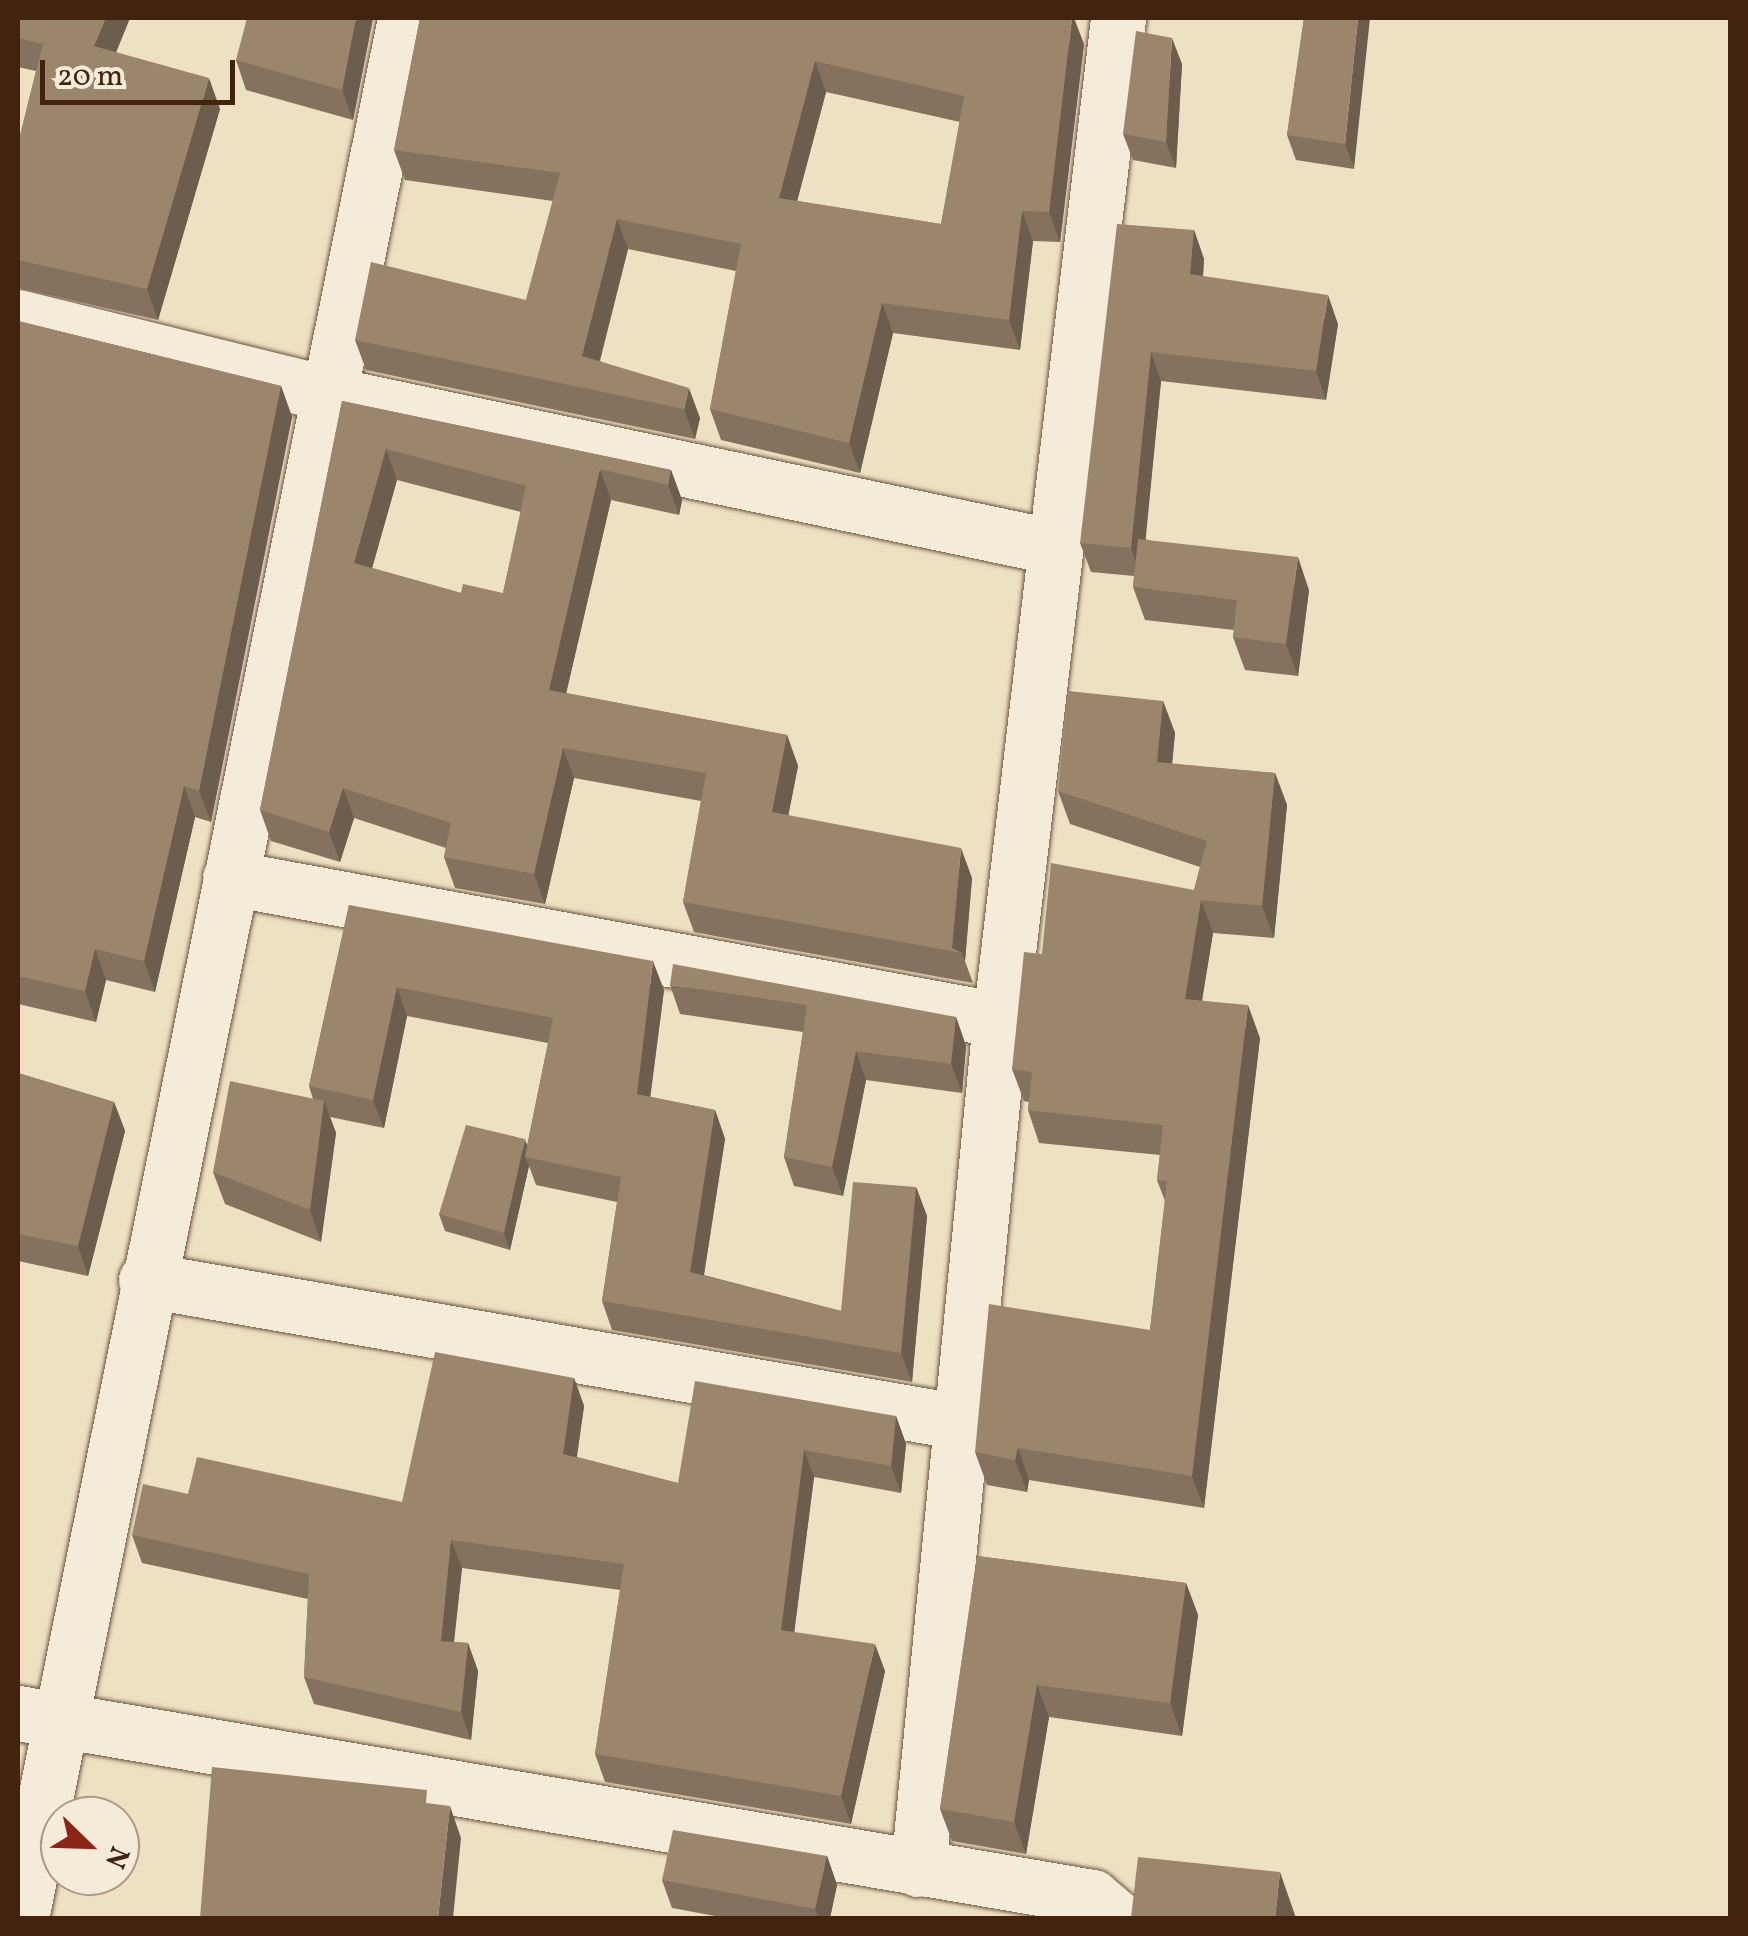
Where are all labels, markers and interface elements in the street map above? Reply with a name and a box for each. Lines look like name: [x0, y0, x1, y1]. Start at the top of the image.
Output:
scale bar: [45, 40, 240, 102]
text: 20 m: [57, 56, 123, 98]
north arrow: [40, 1796, 140, 1896]
text: N: [94, 1840, 138, 1874]

